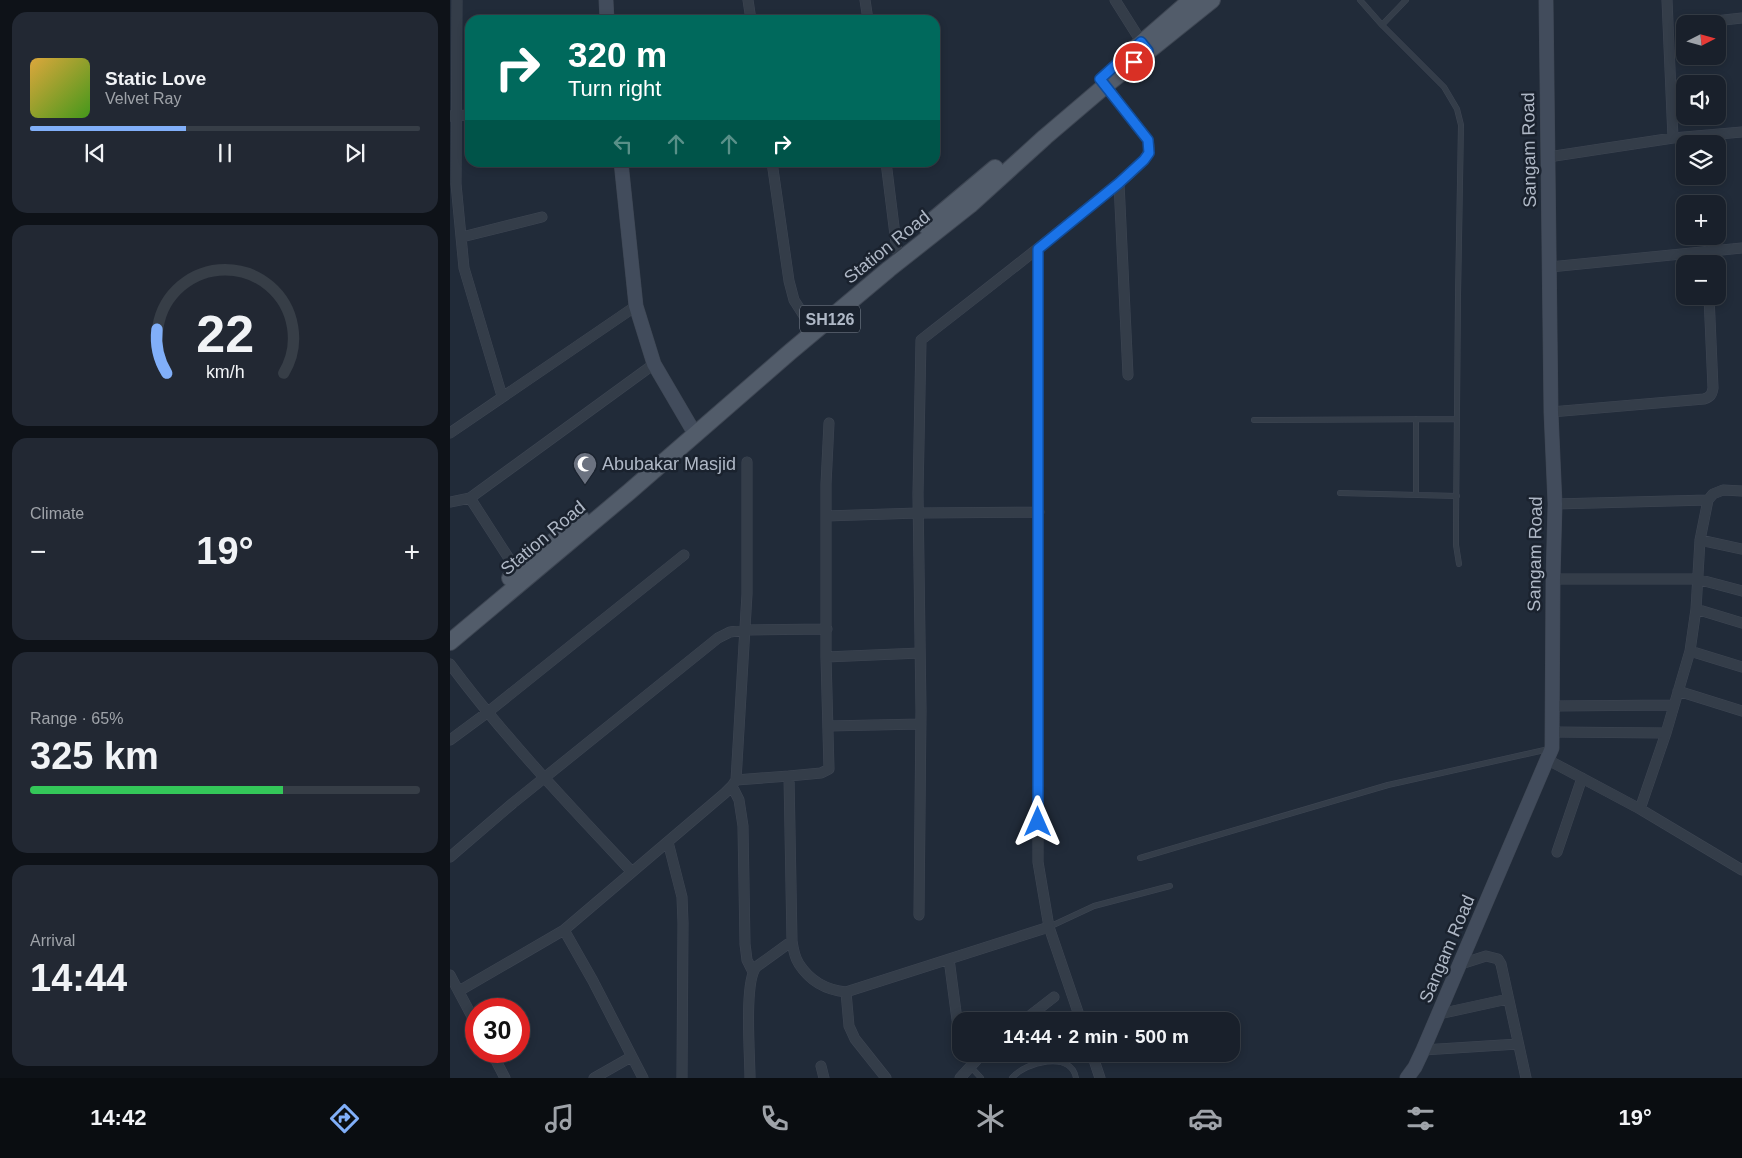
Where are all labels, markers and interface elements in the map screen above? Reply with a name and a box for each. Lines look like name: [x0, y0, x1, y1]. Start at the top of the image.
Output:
north arrow: [1676, 15, 1726, 65]
map controls: [1676, 15, 1726, 305]
icon: right: [485, 35, 550, 100]
text: 320 m: [568, 35, 667, 74]
pin: [1113, 41, 1155, 83]
icon: arrive: [1120, 48, 1148, 76]
text: Static Love: [105, 68, 206, 89]
button: sound: [1676, 75, 1726, 125]
text: Turn right: [568, 76, 661, 101]
text: Velvet Ray: [105, 90, 181, 107]
street label: Sangam Road: [1518, 92, 1540, 208]
icon: left: [609, 130, 637, 158]
icon: ahead: [662, 130, 690, 158]
icon: ahead: [715, 130, 743, 158]
icon: right: [768, 130, 796, 158]
button: layers: [1676, 135, 1726, 185]
icon: previous: [81, 139, 109, 167]
icon: pause: [211, 139, 239, 167]
icon: next: [341, 139, 369, 167]
button: +: [1676, 195, 1726, 245]
street label: Station Road: [840, 206, 934, 288]
button: −: [1676, 255, 1726, 305]
text: 22: [196, 305, 254, 363]
road number: SH126: [800, 306, 860, 332]
text: km/h: [206, 362, 244, 382]
mosque icon: Abubakar Masjid: [572, 451, 598, 485]
place label: Abubakar Masjid: [602, 454, 736, 474]
street label: Sangam Road: [1524, 496, 1546, 612]
street label: Station Road: [497, 497, 589, 579]
text: Climate: [30, 505, 84, 522]
text: 19°: [196, 530, 254, 572]
text: −: [30, 536, 46, 567]
text: +: [404, 536, 420, 567]
text: Range · 65%: [30, 710, 123, 727]
text: 325 km: [30, 735, 159, 777]
position arrow: [1011, 795, 1063, 847]
street label: Sangam Road: [1415, 892, 1479, 1006]
text: Arrival: [30, 932, 75, 949]
text: 14:44: [30, 957, 127, 999]
speed limit sign: 30: [465, 998, 530, 1063]
text: 14:44 · 2 min · 500 m: [1003, 1026, 1189, 1047]
icon: directions: [327, 1101, 362, 1136]
icon: music: [542, 1101, 577, 1136]
icon: phone: [757, 1101, 792, 1136]
icon: climate: [973, 1101, 1008, 1136]
icon: car: [1188, 1101, 1223, 1136]
icon: filters: [1403, 1101, 1438, 1136]
text: 14:42: [90, 1105, 146, 1130]
text: 19°: [1619, 1105, 1652, 1130]

